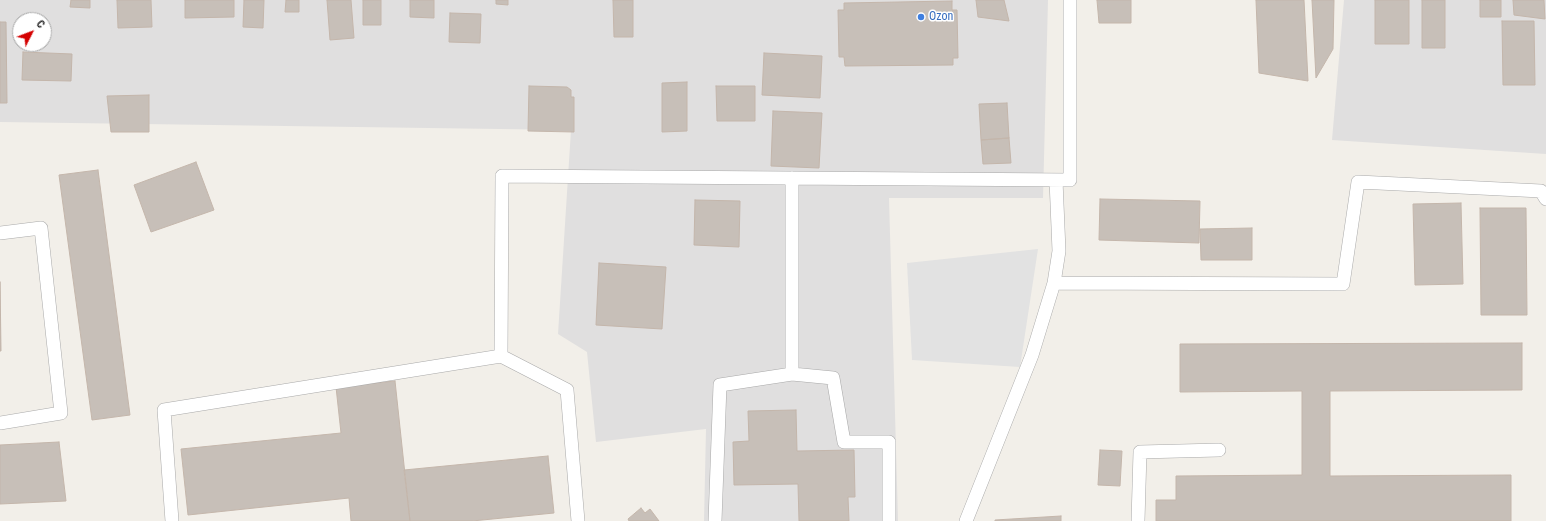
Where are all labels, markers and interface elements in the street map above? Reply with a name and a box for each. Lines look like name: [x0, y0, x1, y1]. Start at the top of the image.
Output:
place label: Ozon: [929, 10, 953, 24]
north arrow: [12, 12, 52, 52]
marker: Ozon: [916, 12, 926, 22]
text: С: [34, 18, 47, 31]

